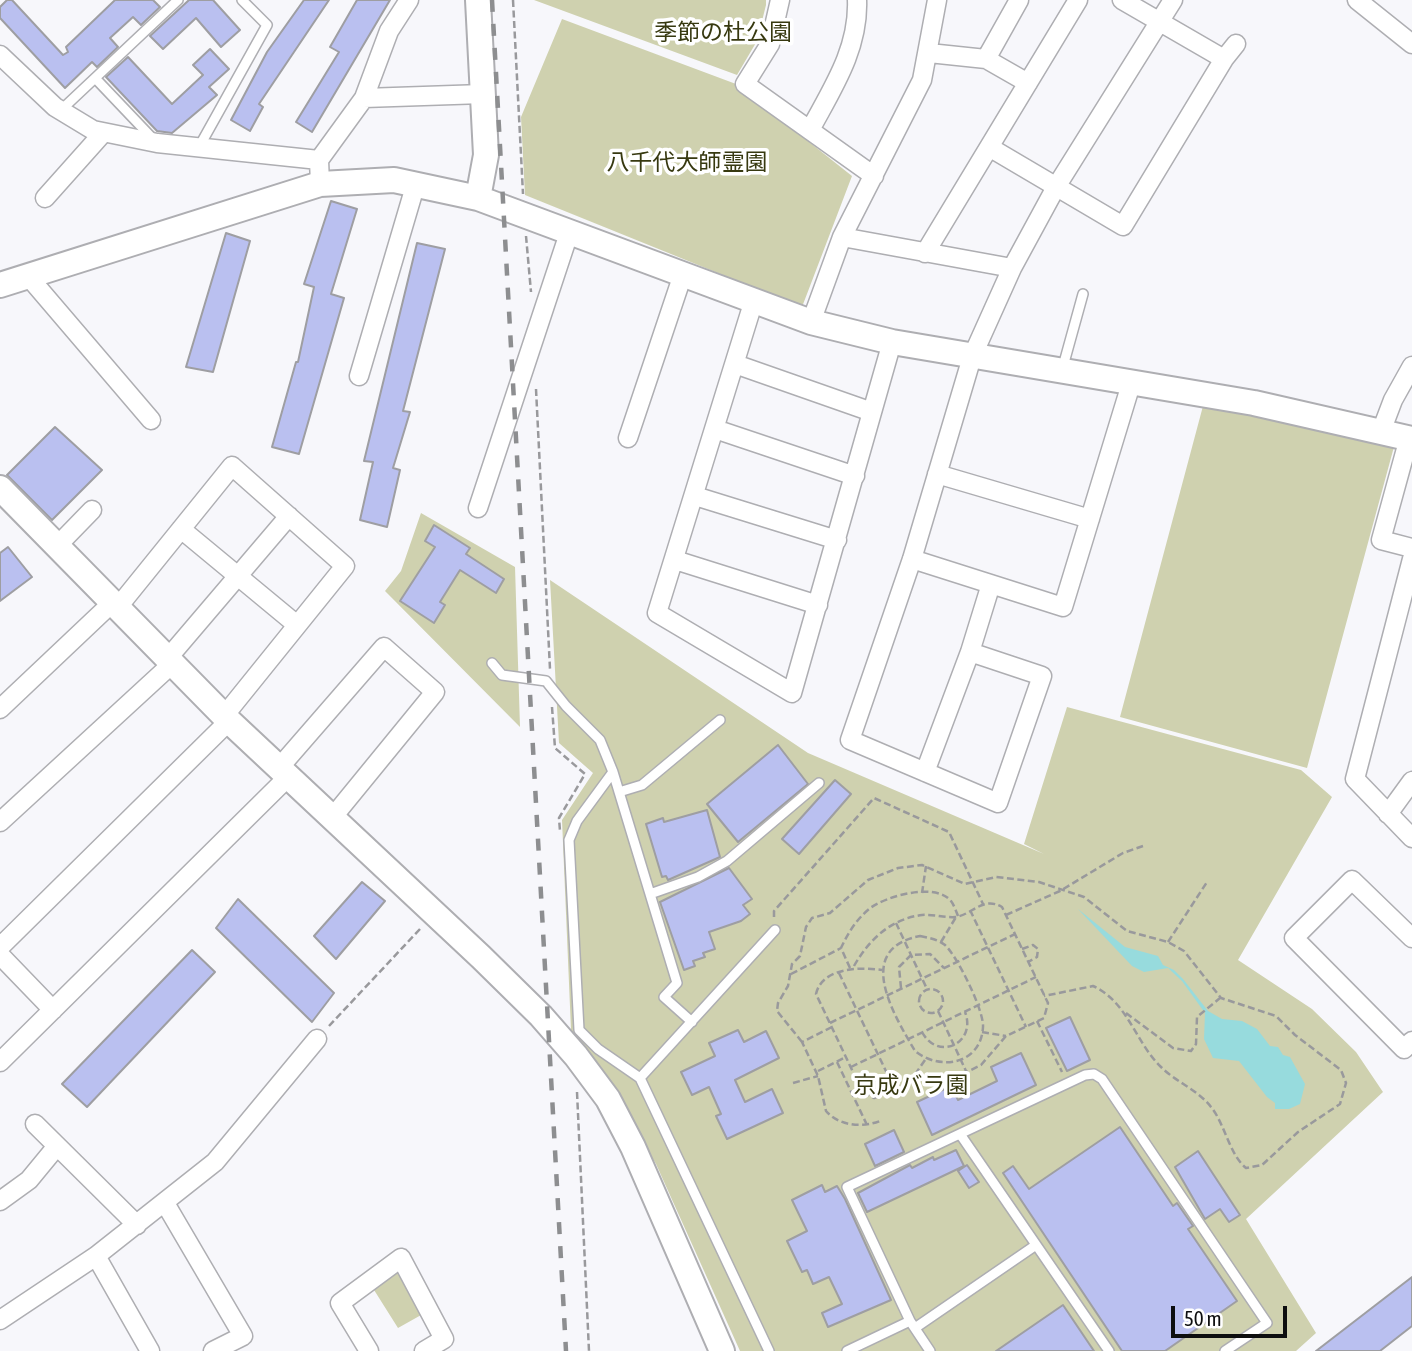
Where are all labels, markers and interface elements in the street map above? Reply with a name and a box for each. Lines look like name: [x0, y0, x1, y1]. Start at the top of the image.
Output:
park label: 季節の杜公園: [654, 19, 792, 47]
park label: 八千代大師霊園: [607, 149, 767, 177]
park label: 京成バラ園: [854, 1072, 968, 1100]
scale bar: [1174, 1292, 1290, 1336]
text: 50 m: [1184, 1306, 1222, 1330]

